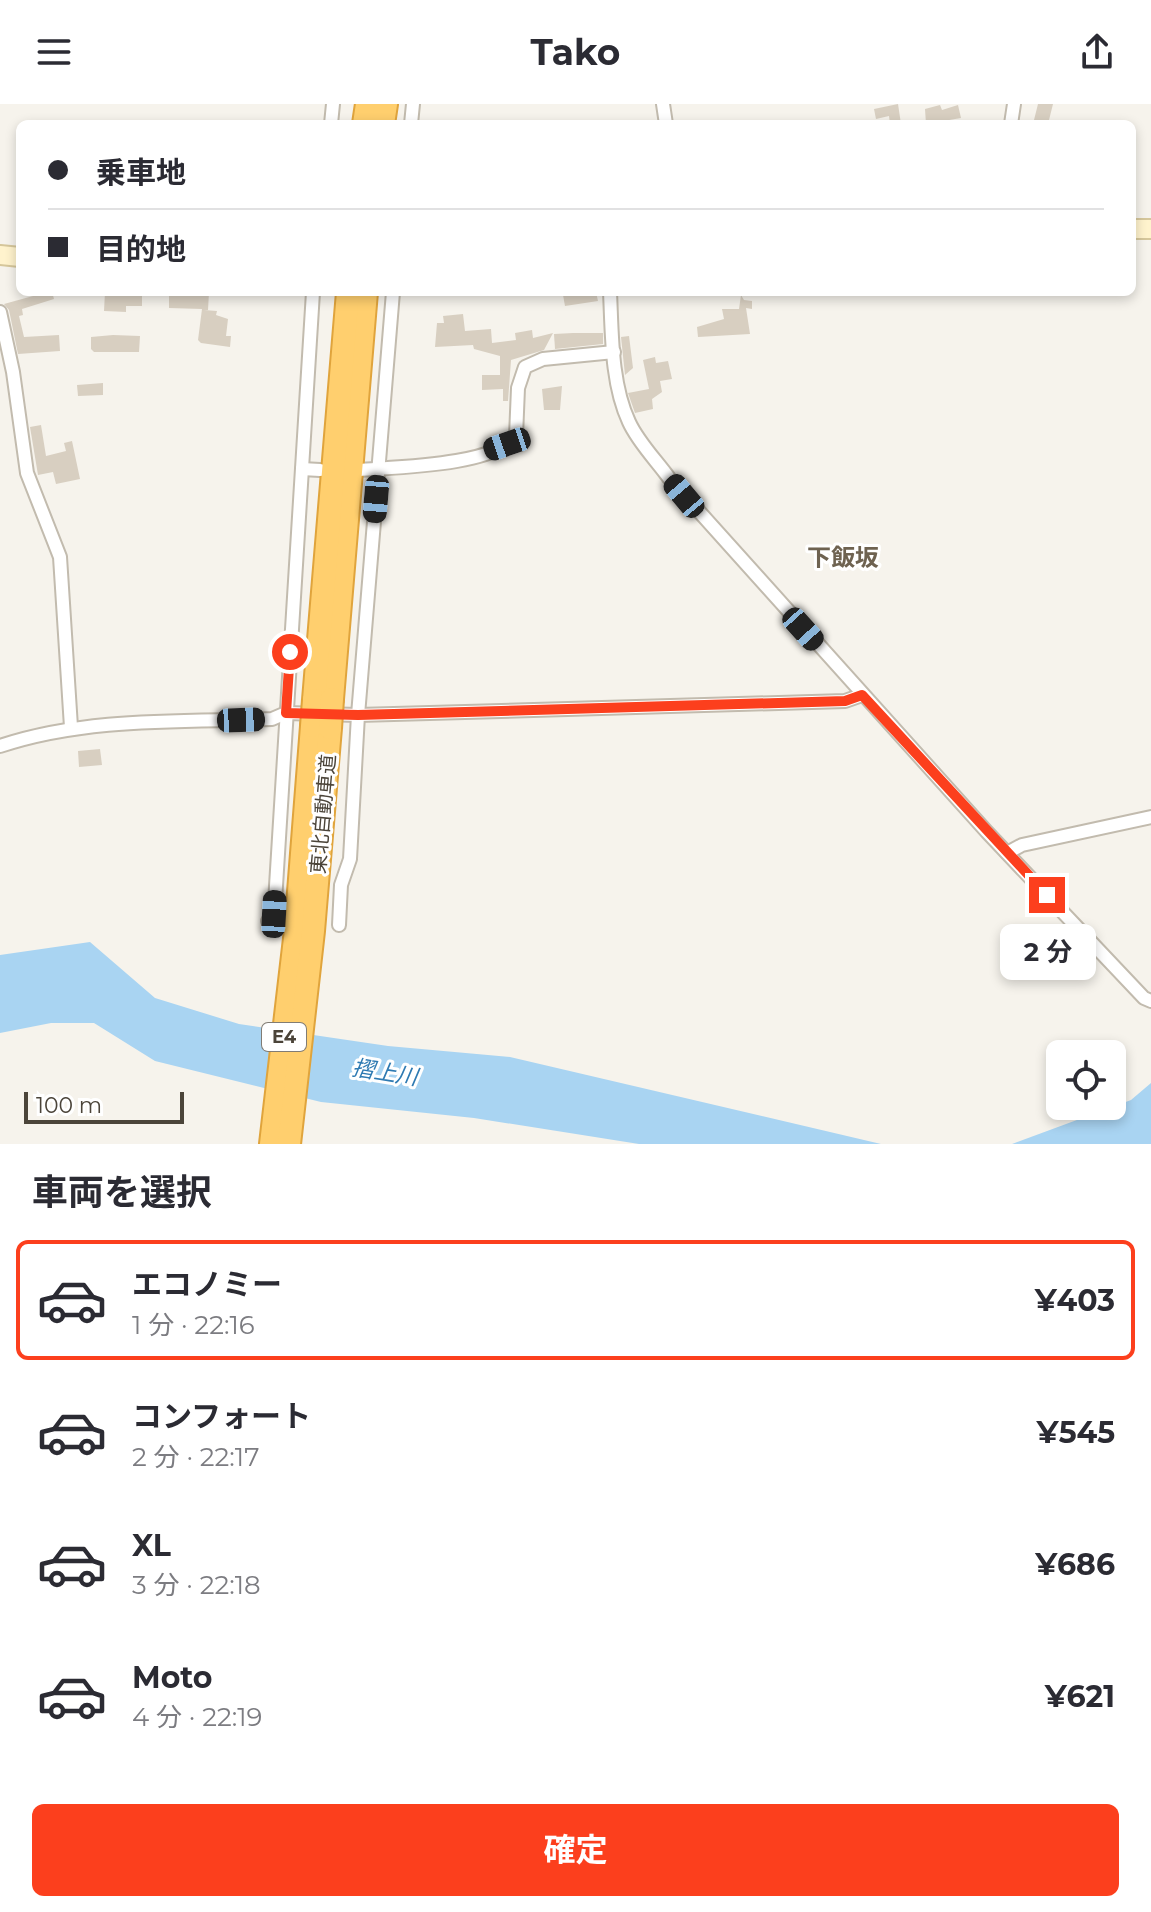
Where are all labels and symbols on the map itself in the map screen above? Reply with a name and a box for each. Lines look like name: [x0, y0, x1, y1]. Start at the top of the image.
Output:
car: [480, 425, 534, 463]
car: [659, 470, 709, 522]
car: [362, 474, 390, 524]
district label: 下飯坂: [807, 543, 879, 572]
car: [778, 603, 828, 655]
route start: [272, 634, 308, 670]
car: [217, 707, 265, 733]
street label: 東北自動車道: [306, 753, 340, 875]
route end: [1029, 877, 1065, 913]
car: [261, 889, 287, 939]
callout: 2 分: [999, 923, 1095, 979]
road number: E4: [262, 1023, 306, 1051]
water label: 摺上川: [350, 1054, 422, 1091]
scale bar: [24, 1088, 184, 1124]

